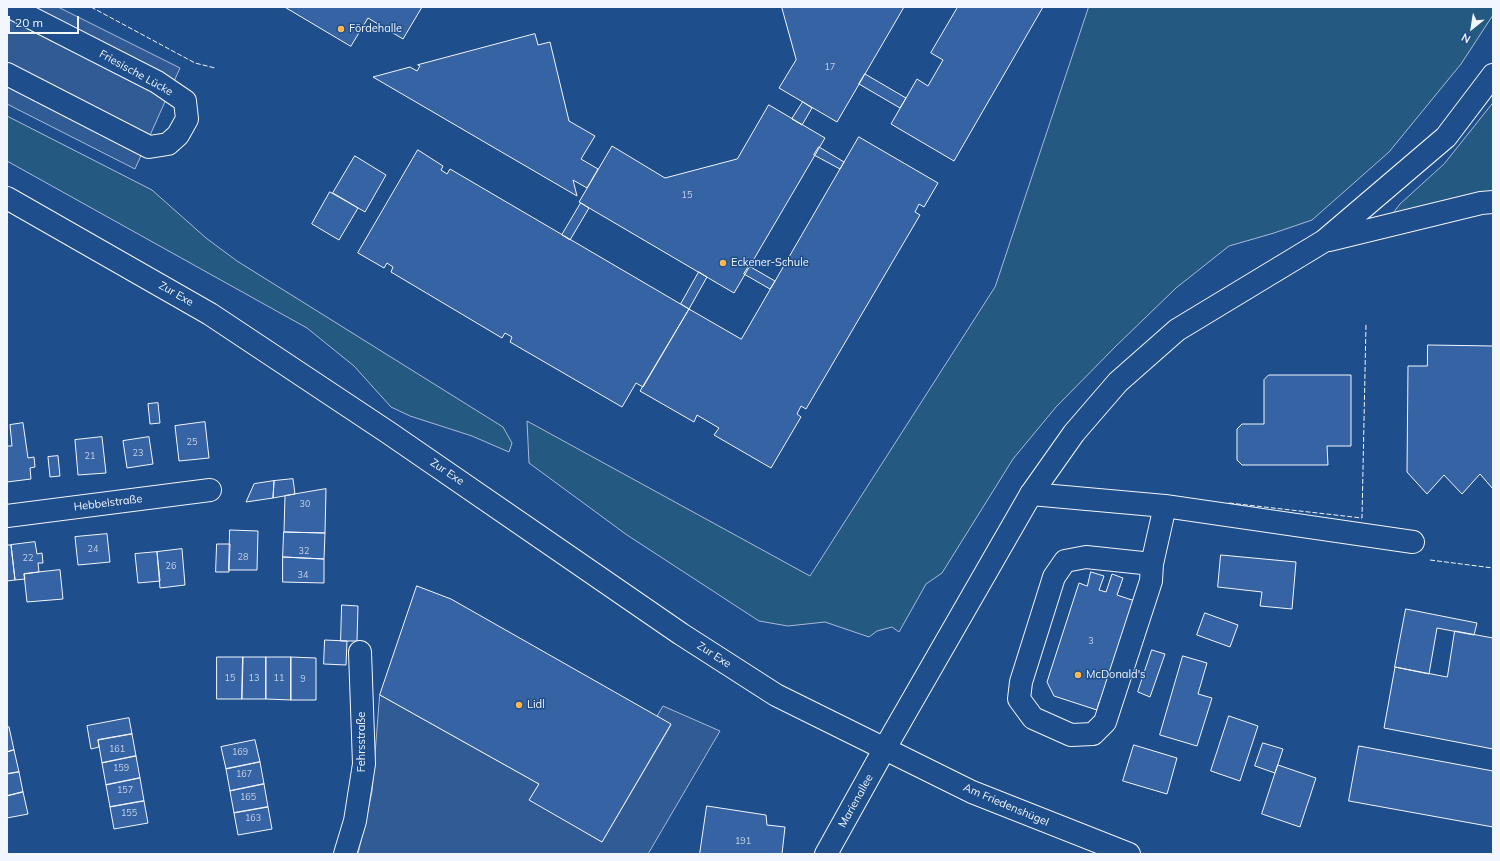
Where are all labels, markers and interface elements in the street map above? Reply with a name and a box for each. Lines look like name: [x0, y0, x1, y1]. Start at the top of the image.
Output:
scale bar: [10, 8, 81, 34]
north arrow: [1452, 8, 1492, 48]
text: 20 m: [15, 15, 43, 30]
place label: Fördehalle: [349, 22, 402, 36]
marker: Fördehalle: [336, 24, 346, 34]
text: N: [1459, 30, 1473, 47]
street label: Friesische Lücke: [97, 47, 175, 99]
house number: 17: [825, 62, 835, 72]
house number: 15: [682, 190, 692, 200]
place label: Eckener-Schule: [731, 256, 809, 270]
marker: Eckener-Schule: [718, 258, 728, 268]
street label: Zur Exe: [156, 279, 196, 309]
house number: 25: [187, 437, 197, 447]
house number: 23: [133, 448, 143, 458]
house number: 21: [85, 451, 95, 461]
street label: Zur Exe: [428, 456, 466, 488]
street label: Hebbelstraße: [73, 492, 143, 514]
house number: 30: [300, 499, 310, 509]
house number: 24: [88, 544, 98, 554]
house number: 32: [299, 546, 309, 556]
house number: 28: [238, 552, 248, 562]
house number: 22: [23, 553, 33, 563]
house number: 26: [166, 561, 176, 571]
house number: 34: [298, 570, 308, 580]
house number: 3: [1088, 636, 1094, 646]
street label: Zur Exe: [695, 639, 733, 671]
place label: McDonald's: [1086, 668, 1146, 682]
marker: McDonald's: [1073, 670, 1083, 680]
house number: 15: [225, 673, 235, 683]
house number: 13: [249, 673, 259, 683]
house number: 11: [274, 673, 284, 683]
house number: 9: [300, 674, 306, 684]
place label: Lidl: [527, 698, 545, 712]
marker: Lidl: [514, 700, 524, 710]
street label: Fehrsstraße: [355, 712, 369, 772]
house number: 161: [109, 744, 125, 754]
house number: 169: [232, 747, 248, 757]
house number: 159: [113, 763, 129, 773]
house number: 167: [236, 769, 252, 779]
street label: Marienallee: [836, 772, 876, 830]
street label: Am Friedenshügel: [961, 781, 1051, 829]
house number: 157: [117, 785, 133, 795]
house number: 165: [240, 792, 256, 802]
house number: 155: [121, 808, 137, 818]
house number: 163: [245, 813, 261, 823]
house number: 191: [735, 836, 751, 846]

